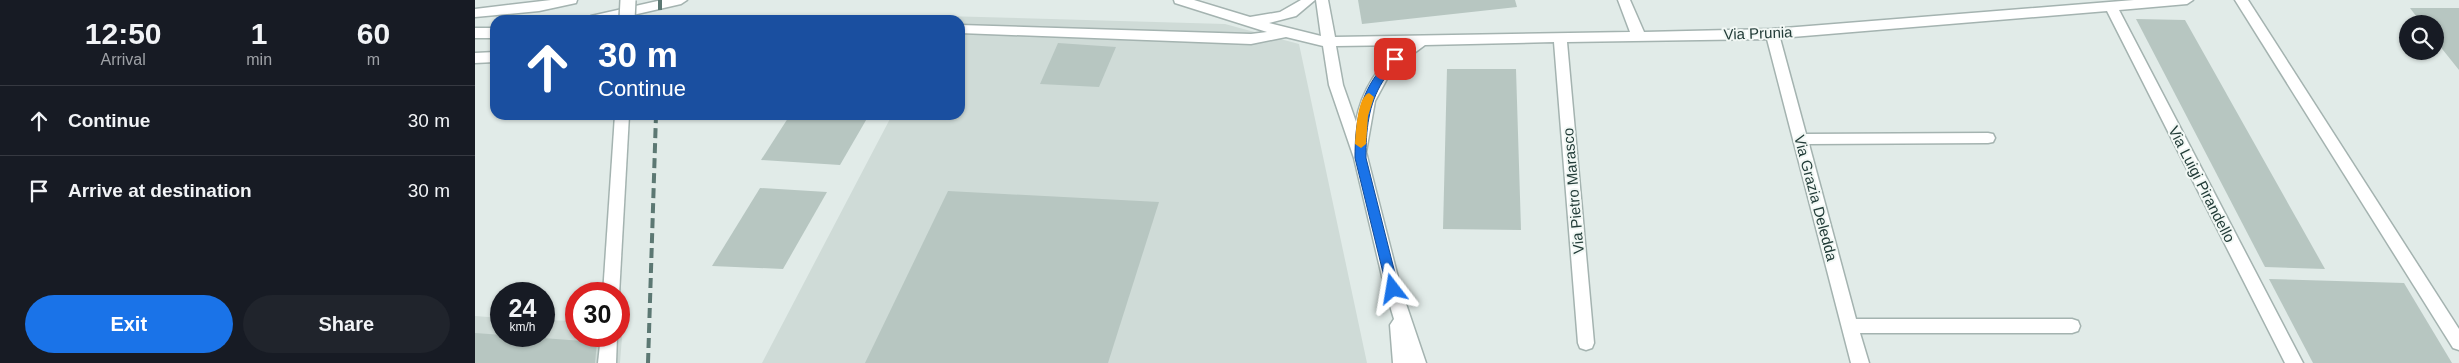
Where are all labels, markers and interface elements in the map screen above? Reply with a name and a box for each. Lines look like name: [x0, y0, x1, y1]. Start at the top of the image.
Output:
map controls: [2399, 15, 2444, 60]
button: search: [2399, 15, 2444, 60]
text: 12:50: [85, 17, 162, 50]
text: 1: [251, 17, 268, 50]
text: 60: [357, 17, 390, 50]
street label: Via Prunia: [1723, 23, 1793, 43]
icon: ahead: [515, 35, 580, 100]
text: 30 m: [598, 35, 678, 74]
pin: [1374, 38, 1416, 80]
icon: arrive: [1381, 45, 1409, 73]
text: Arrival: [100, 51, 146, 68]
text: min: [246, 51, 272, 68]
text: m: [367, 51, 380, 68]
text: Continue: [598, 76, 686, 101]
icon: ahead: [25, 107, 53, 135]
text: Continue: [68, 110, 150, 131]
text: 30 m: [408, 110, 450, 131]
street label: Via Luigi Pirandello: [2165, 123, 2239, 245]
street label: Via Pietro Marasco: [1559, 127, 1587, 255]
street label: Via Grazia Deledda: [1791, 133, 1841, 264]
icon: arrive: [25, 177, 53, 205]
text: Arrive at destination: [68, 180, 252, 201]
text: 30 m: [408, 180, 450, 201]
position arrow: [1366, 262, 1418, 314]
speed limit sign: 30: [565, 282, 630, 347]
text: 24: [509, 294, 536, 322]
button: Exit: [25, 295, 233, 353]
button: Share: [243, 295, 450, 353]
text: km/h: [509, 320, 536, 334]

